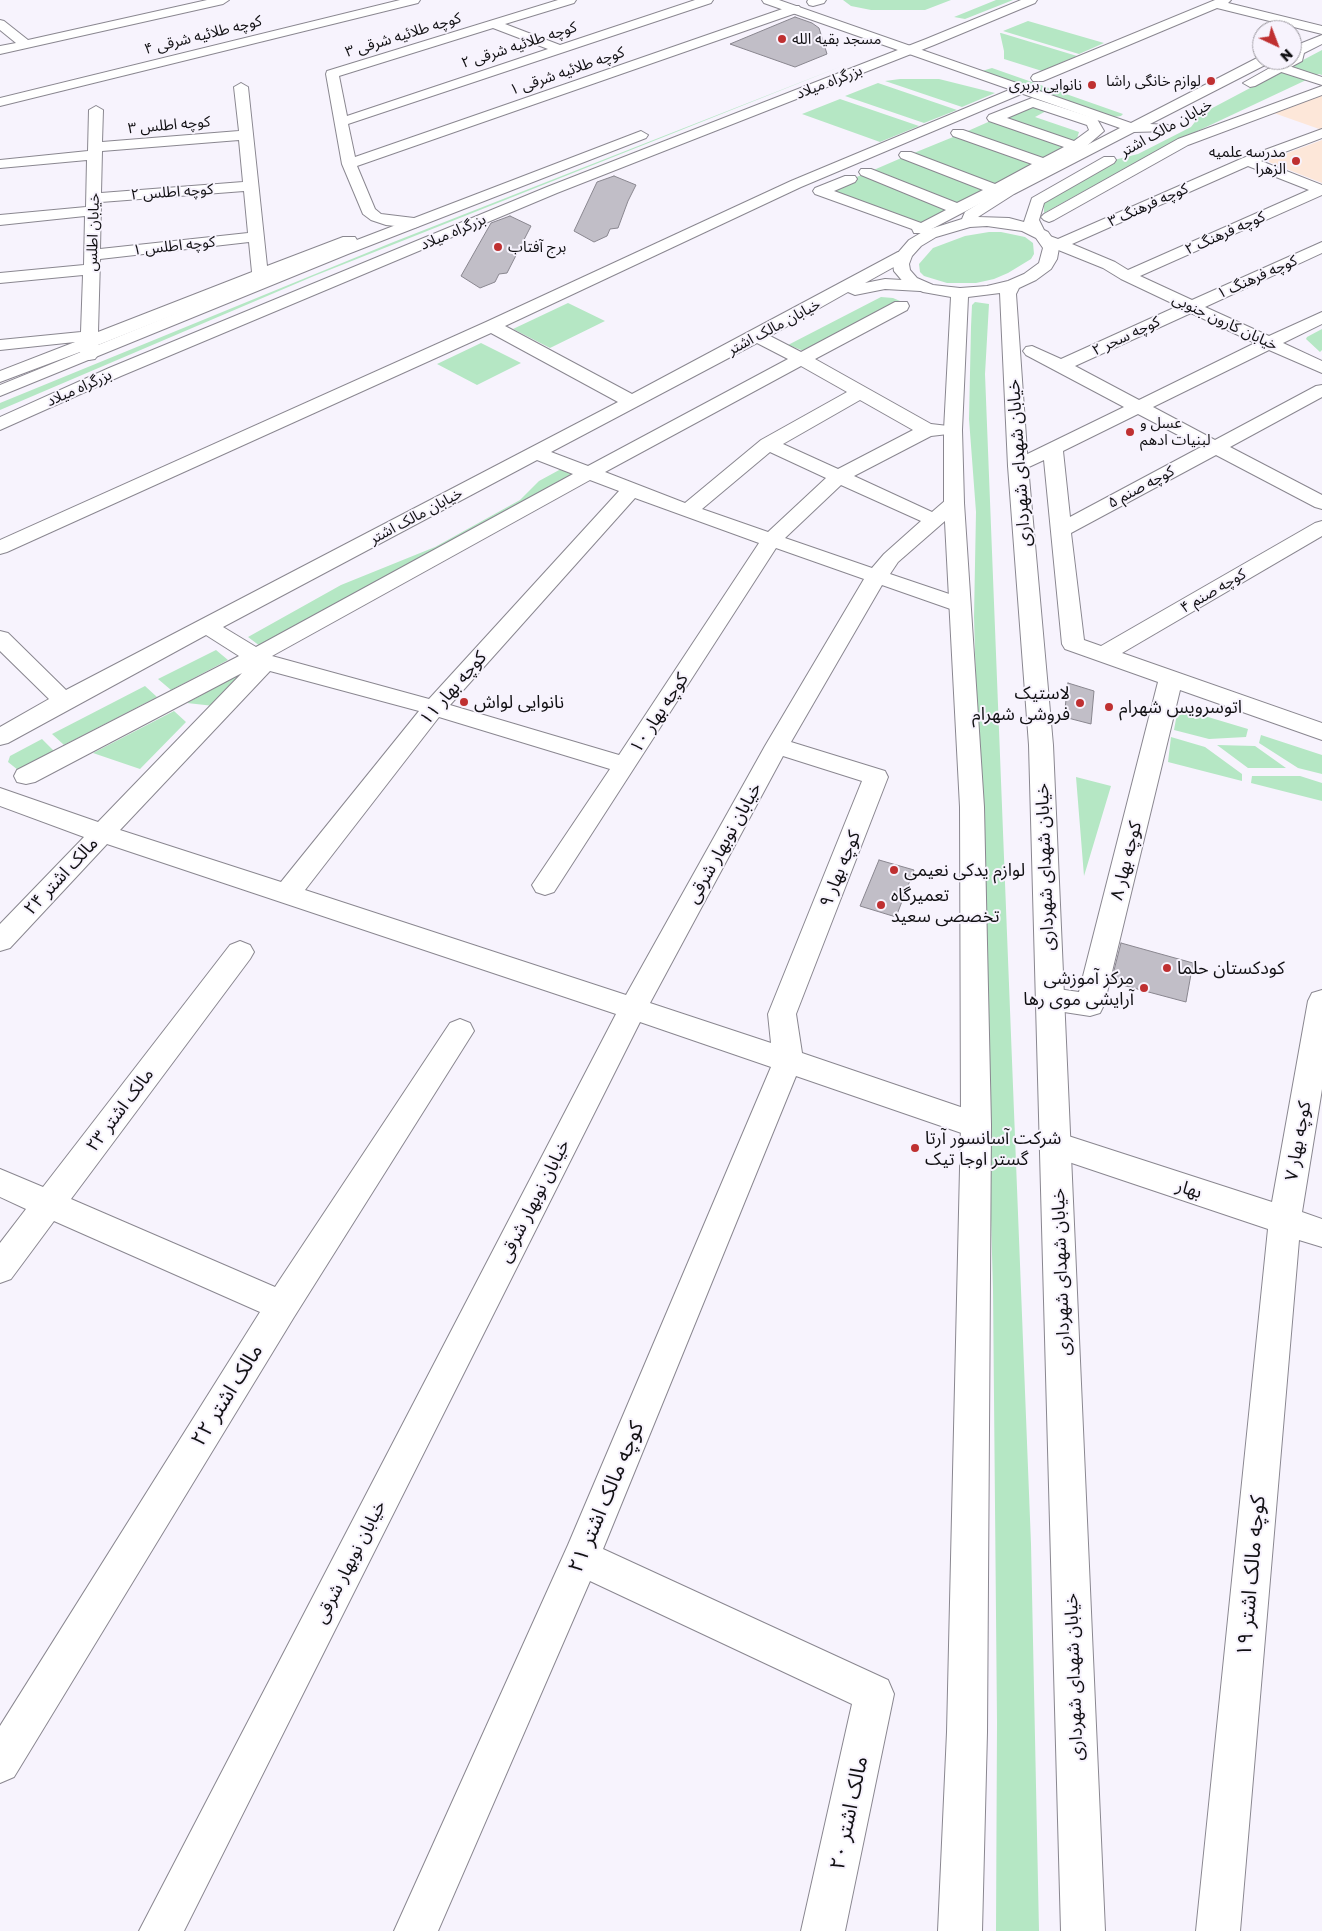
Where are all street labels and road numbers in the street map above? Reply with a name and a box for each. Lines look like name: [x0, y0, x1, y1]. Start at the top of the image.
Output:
street label: کوچه طلائیه شرقی ۳: [343, 9, 463, 61]
street label: کوچه طلائیه شرقی ۴: [142, 12, 264, 58]
street label: کوچه طلائیه شرقی ۲: [459, 18, 579, 72]
street label: کوچه طلائیه شرقی ۱: [507, 43, 627, 99]
street label: بزرگراه میلاد: [793, 61, 865, 103]
street label: خیابان مالک اشتر: [1117, 95, 1215, 161]
street label: کوچه اطلس ۳: [127, 112, 211, 138]
street label: کوچه فرهنگ ۳: [1105, 179, 1191, 231]
street label: کوچه اطلس ۲: [130, 180, 214, 204]
street label: خیابان اطلس: [83, 192, 103, 272]
street label: کوچه فرهنگ ۲: [1182, 207, 1268, 259]
street label: بزرگراه میلاد: [417, 210, 489, 254]
street label: کوچه اطلس ۱: [132, 233, 216, 259]
street label: کوچه فرهنگ ۱: [1214, 251, 1300, 303]
street label: خیابان کارون جنوبی: [1169, 290, 1281, 354]
street label: خیابان مالک اشتر: [724, 295, 824, 359]
street label: کوچه سحر ۲: [1089, 312, 1163, 360]
street label: بزرگراه میلاد: [44, 366, 114, 410]
street label: خیابان شهدای شهرداری: [1002, 379, 1036, 547]
street label: کوچه صنم ۵: [1105, 462, 1177, 512]
street label: خیابان مالک اشتر: [366, 484, 466, 548]
street label: کوچه صنم ۴: [1177, 565, 1249, 617]
street label: کوچه بهار ۱۱: [415, 647, 491, 729]
street label: کوچه بهار ۱۰: [625, 669, 693, 757]
street label: خیابان نوبهار شرقی: [682, 779, 766, 907]
street label: خیابان شهدای شهرداری: [1031, 783, 1059, 951]
street label: کوچه بهار ۸: [1106, 819, 1146, 903]
street label: کوچه بهار ۹: [815, 828, 865, 910]
street label: مالک اشتر ۲۴: [19, 833, 103, 919]
street label: مالک اشتر ۲۳: [82, 1064, 158, 1156]
street label: کوچه بهار ۷: [1280, 1100, 1316, 1182]
street label: خیابان نوبهار شرقی: [494, 1136, 574, 1266]
street label: بهار: [1173, 1175, 1205, 1203]
street label: خیابان شهدای شهرداری: [1047, 1188, 1075, 1356]
street label: مالک اشتر ۲۲: [186, 1339, 268, 1451]
street label: کوچه مالک اشتر ۲۱: [563, 1418, 649, 1576]
street label: کوچه مالک اشتر ۱۹: [1231, 1494, 1271, 1658]
street label: خیابان نوبهار شرقی: [310, 1497, 390, 1627]
street label: خیابان شهدای شهرداری: [1060, 1593, 1088, 1761]
street label: مالک اشتر ۲۰: [825, 1754, 873, 1872]

